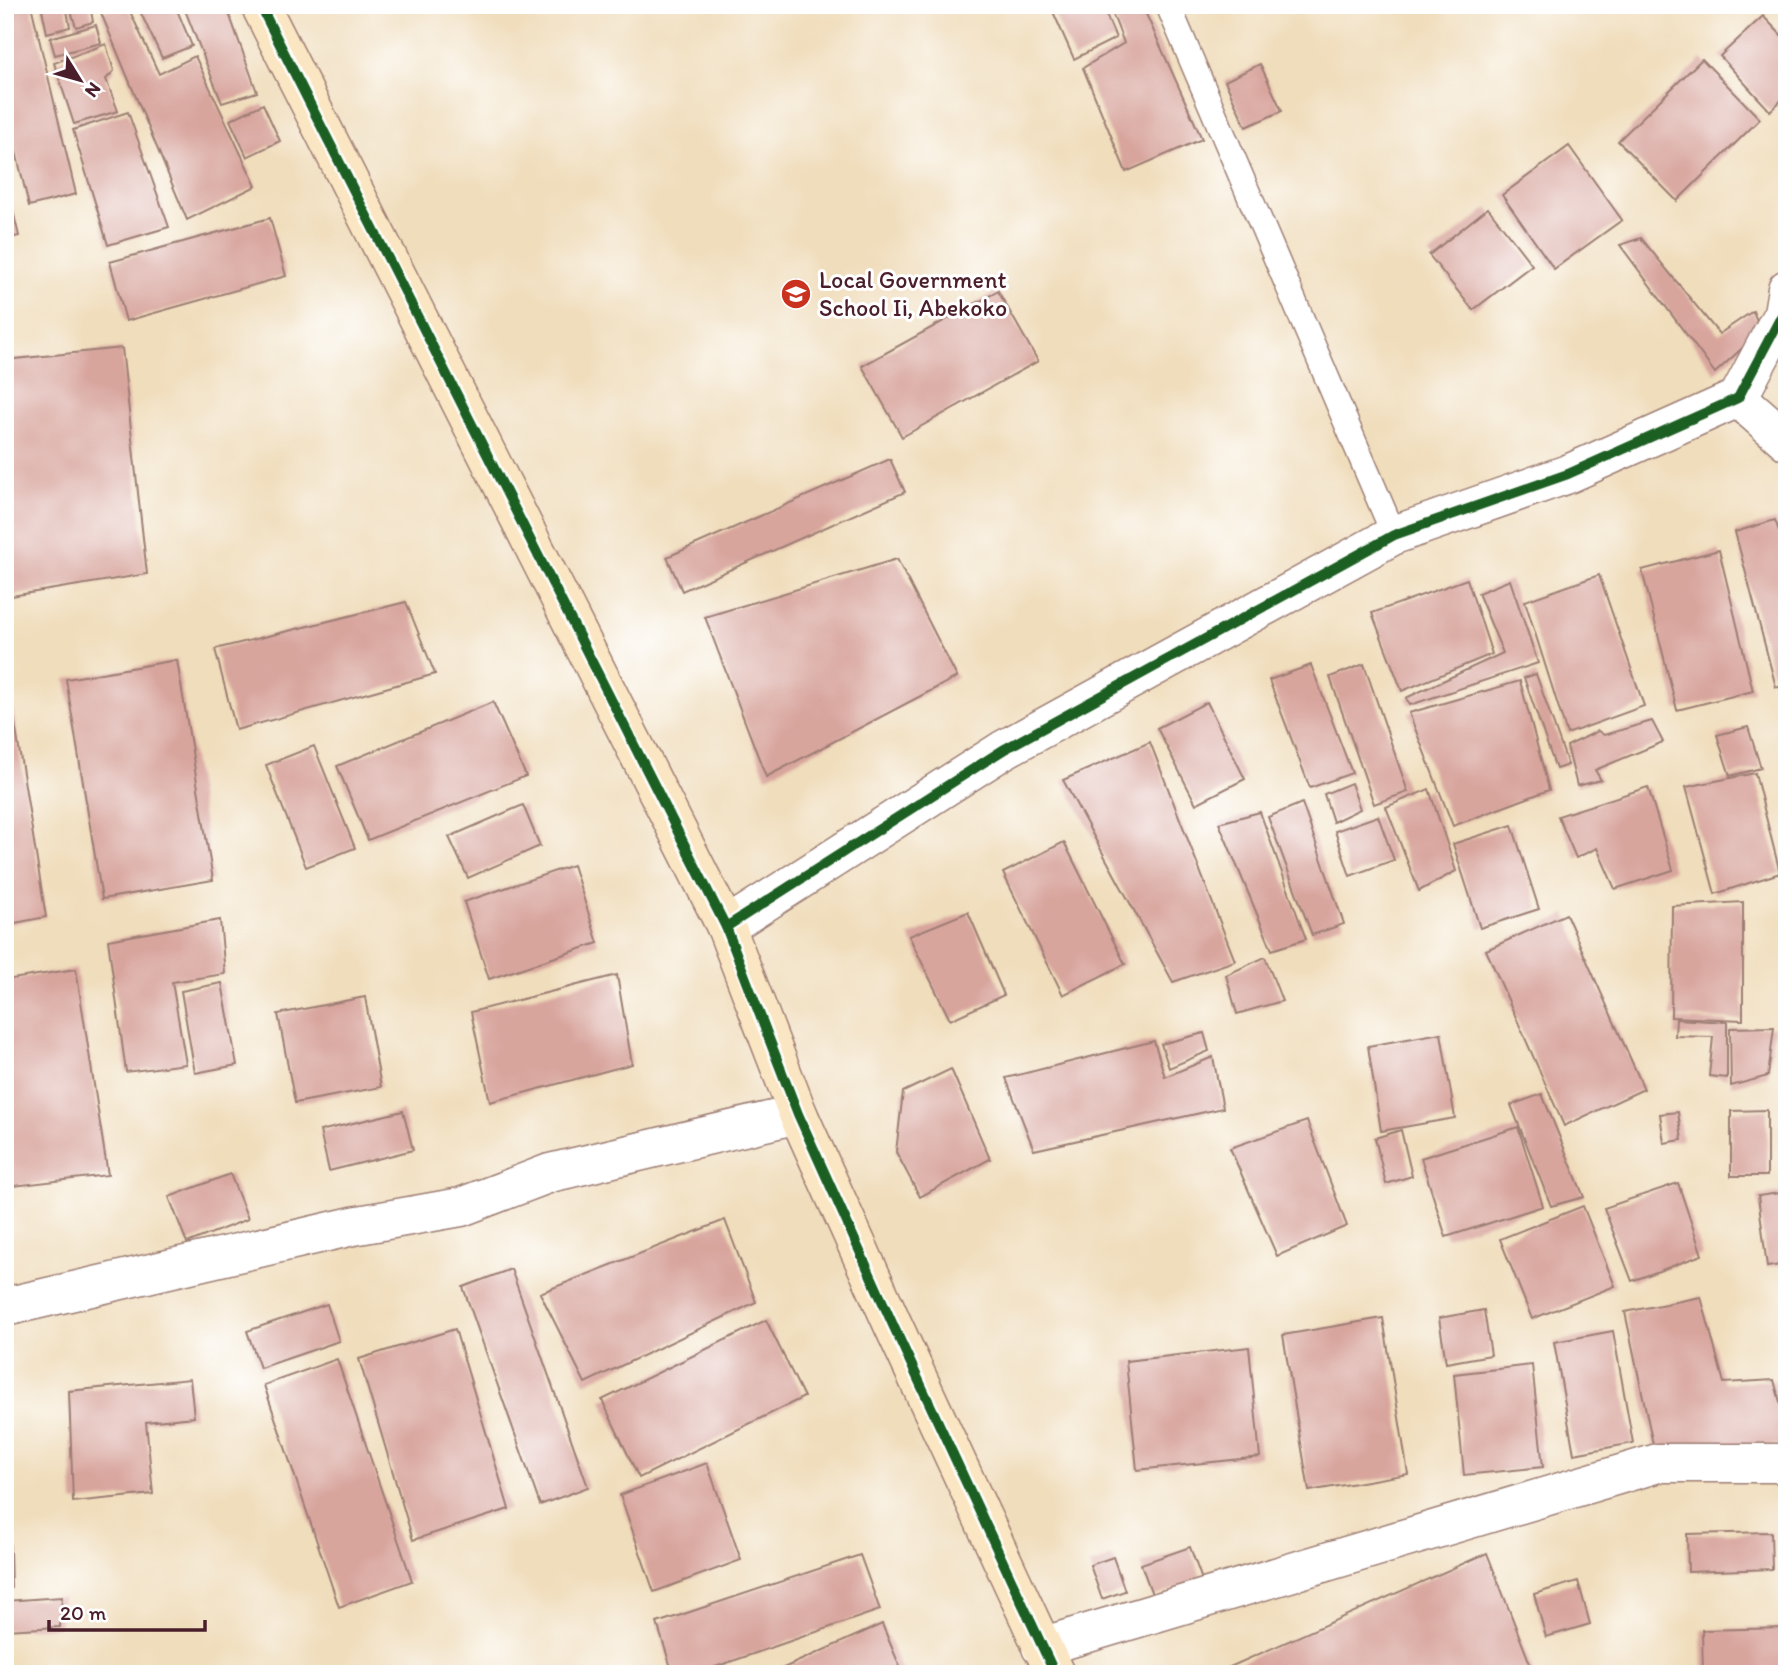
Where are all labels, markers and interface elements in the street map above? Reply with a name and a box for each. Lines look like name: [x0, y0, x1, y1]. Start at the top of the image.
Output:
north arrow: [46, 46, 116, 116]
text: N: [80, 78, 106, 102]
place label: Local Government School Ii, Abekoko: [819, 265, 1007, 322]
school or university icon: Local Government School Ii, Abekoko: [779, 277, 813, 311]
scale bar: [49, 1588, 205, 1632]
text: 20 m: [60, 1600, 107, 1625]

